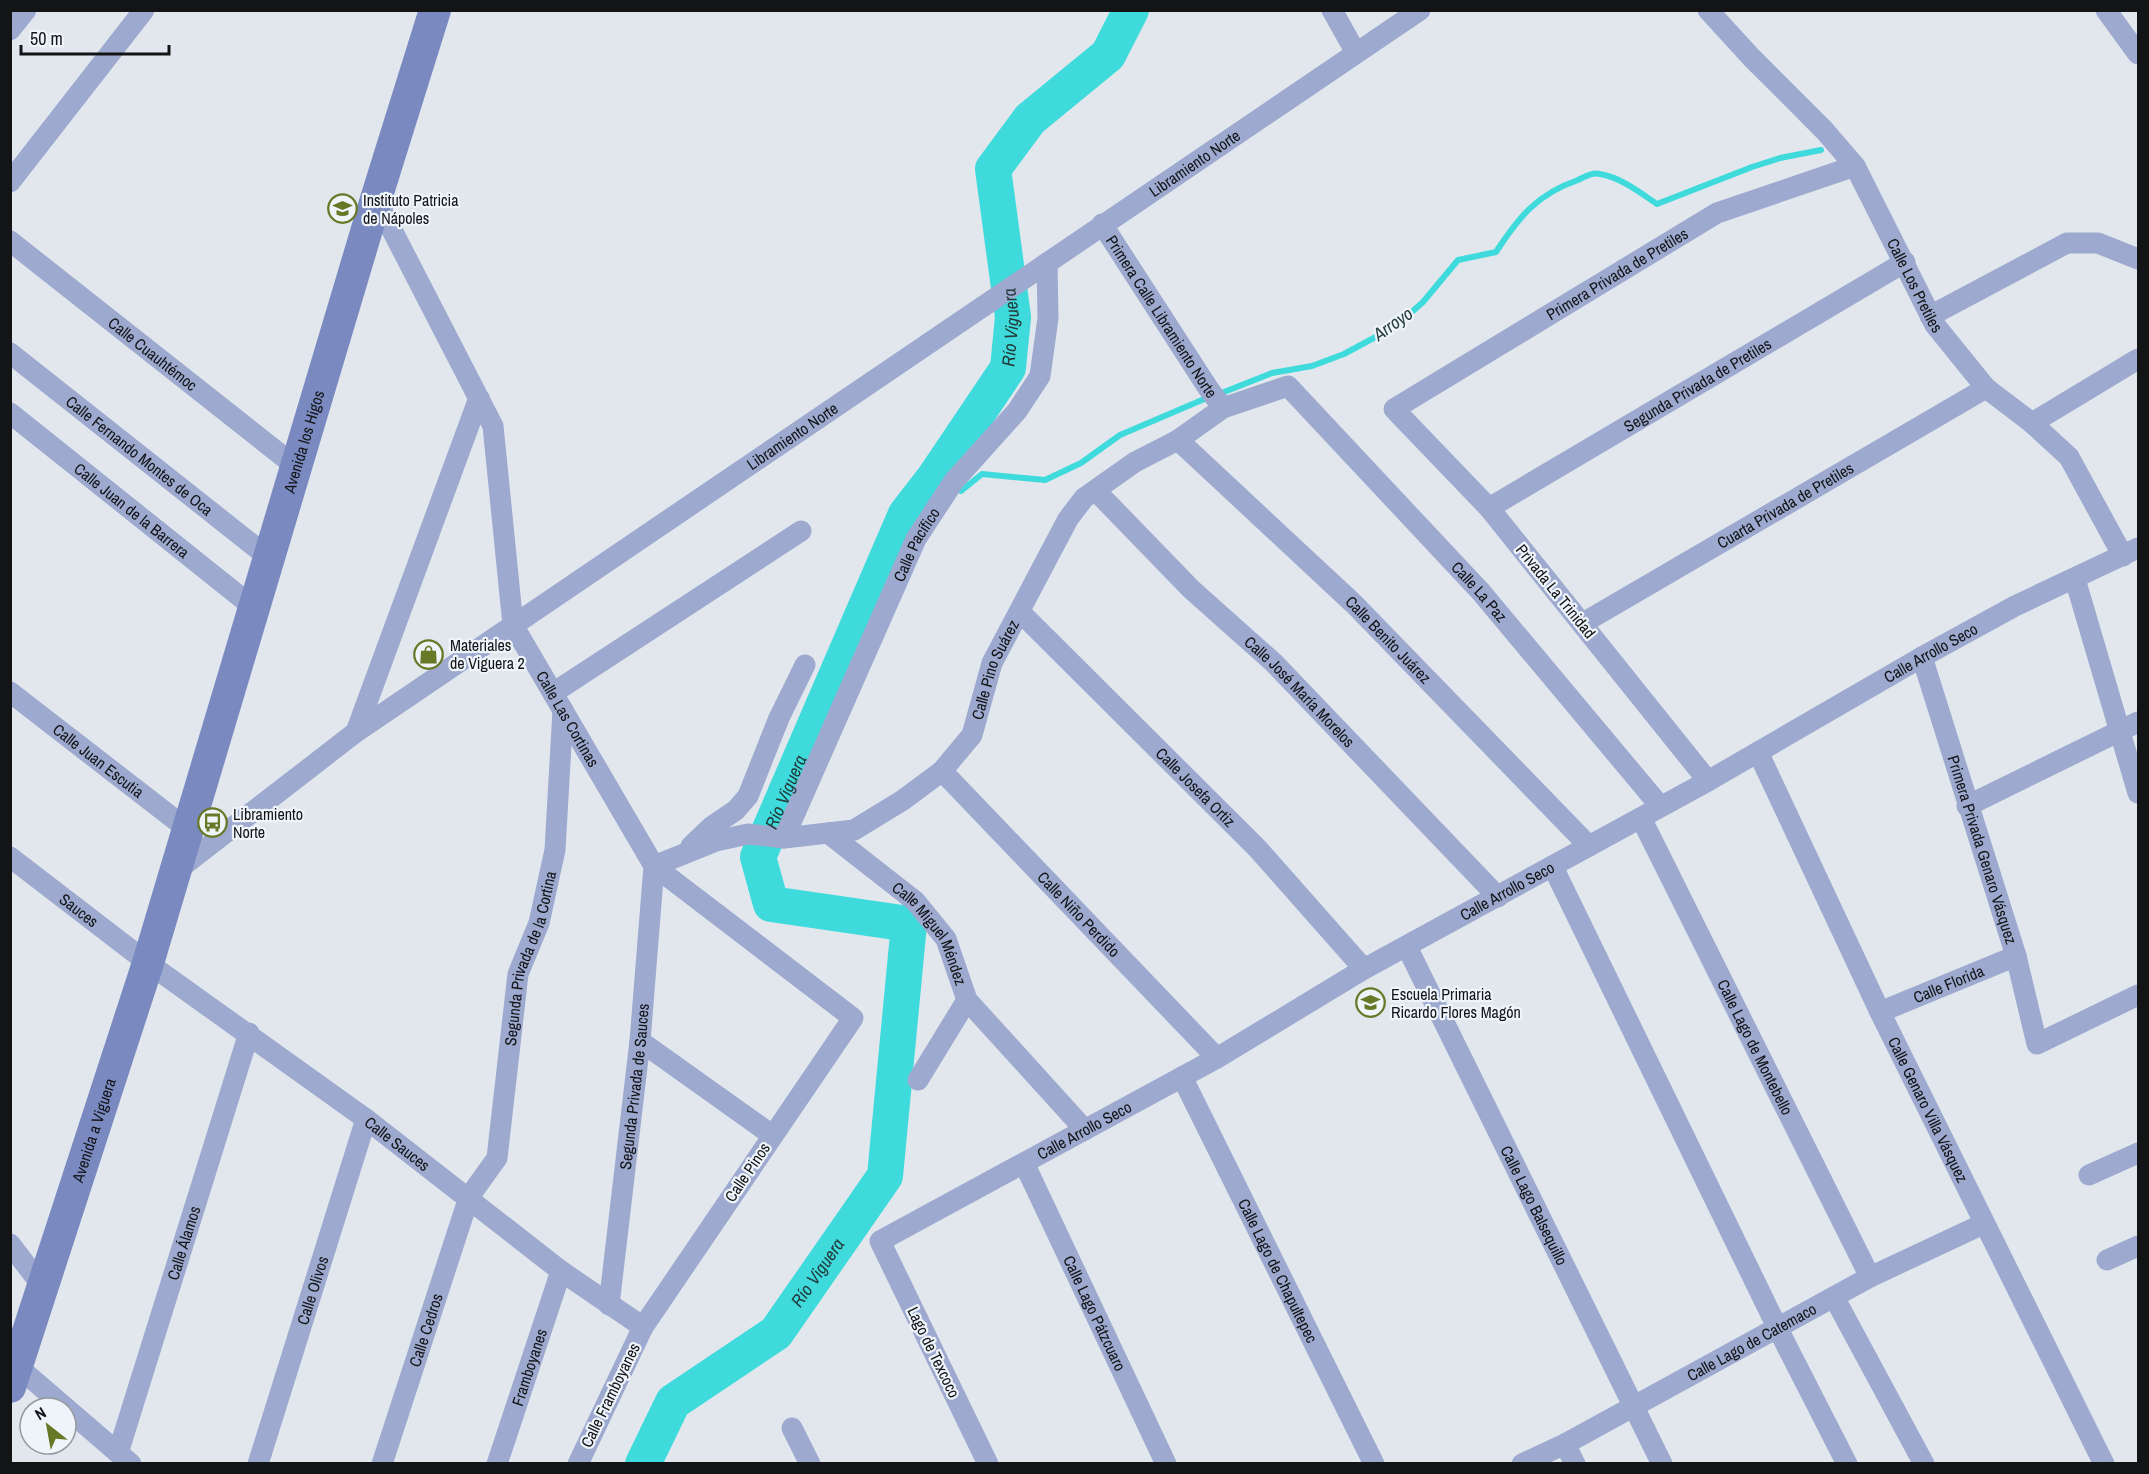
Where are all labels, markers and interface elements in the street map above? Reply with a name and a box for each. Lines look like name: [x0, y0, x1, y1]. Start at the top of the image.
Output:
scale bar: [21, 18, 170, 56]
text: 50 m: [30, 26, 63, 51]
street label: Libramiento Norte: [1144, 124, 1244, 202]
place label: Instituto Patricia de Nápoles: [363, 189, 459, 229]
school or university icon: Instituto Patricia de Nápoles: [326, 193, 358, 225]
street label: Primera Privada de Pretiles: [1542, 222, 1692, 325]
street label: Primera Calle Libramiento Norte: [1101, 231, 1223, 402]
street label: Calle Los Pretiles: [1882, 234, 1948, 337]
water label: Río Viguera: [995, 287, 1025, 368]
water label: Arroyo: [1367, 301, 1418, 347]
street label: Calle Cuauhtémoc: [104, 312, 202, 396]
street label: Segunda Privada de Pretiles: [1619, 333, 1775, 437]
street label: Avenida los Higos: [278, 388, 329, 497]
street label: Calle Fernando Montes de Oca: [61, 390, 218, 521]
street label: Libramiento Norte: [742, 397, 842, 475]
street label: Cuarta Privada de Pretiles: [1713, 457, 1858, 554]
street label: Calle Juan de la Barrera: [70, 458, 195, 564]
street label: Calle Pacífico: [888, 503, 945, 585]
street label: Privada La Trinidad: [1511, 539, 1601, 643]
street label: Calle La Paz: [1447, 556, 1513, 627]
street label: Calle Benito Juárez: [1341, 591, 1437, 689]
street label: Calle Pino Suárez: [966, 615, 1024, 722]
street label: Calle Arrollo Seco: [1880, 618, 1981, 688]
street label: Calle José María Morelos: [1240, 631, 1360, 752]
place label: Materiales de Viguera 2: [450, 634, 525, 674]
shop icon: Materiales de Viguera 2: [413, 638, 445, 670]
street label: Calle Las Cortinas: [531, 667, 605, 771]
street label: Calle Juan Escutia: [49, 718, 149, 803]
street label: Calle Josefa Ortiz: [1151, 742, 1241, 832]
water label: Río Viguera: [759, 751, 813, 833]
street label: Primera Privada Genaro Vásquez: [1943, 753, 2023, 947]
place label: Libramiento Norte: [233, 803, 303, 843]
bus stop icon: Libramiento Norte: [196, 807, 228, 839]
street label: Calle Arrollo Seco: [1456, 856, 1558, 926]
street label: Calle Niño Perdido: [1033, 866, 1125, 962]
street label: Segunda Privada de la Cortina: [499, 868, 561, 1047]
street label: Calle Miguel Méndez: [888, 876, 972, 989]
street label: Sauces: [55, 888, 103, 932]
street label: Calle Florida: [1910, 959, 1988, 1008]
street label: Calle Lago de Montebello: [1712, 976, 1798, 1119]
place label: Escuela Primaria Ricardo Flores Magón: [1391, 983, 1521, 1023]
school or university icon: Escuela Primaria Ricardo Flores Magón: [1354, 987, 1386, 1019]
street label: Segunda Privada de Sauces: [614, 1002, 654, 1171]
street label: Calle Genaro Villa Vásquez: [1883, 1033, 1974, 1186]
street label: Avenida a Viguera: [66, 1075, 121, 1186]
street label: Calle Arrollo Seco: [1033, 1096, 1135, 1165]
street label: Calle Sauces: [360, 1111, 435, 1176]
street label: Calle Pinos: [719, 1138, 775, 1206]
street label: Calle Lago Balsequillo: [1496, 1142, 1573, 1269]
street label: Calle Lago de Chapultepec: [1233, 1195, 1323, 1347]
street label: Calle Álamos: [162, 1203, 205, 1283]
water label: Río Viguera: [785, 1233, 850, 1312]
street label: Calle Lago Pátzcuaro: [1058, 1252, 1132, 1375]
street label: Calle Olivos: [291, 1253, 333, 1327]
street label: Calle Cedros: [403, 1290, 448, 1369]
street label: Calle Lago de Catemaco: [1683, 1298, 1820, 1386]
street label: Lago de Texcoco: [902, 1303, 966, 1401]
street label: Framboyanes: [506, 1326, 552, 1409]
street label: Calle Framboyanes: [575, 1339, 645, 1451]
north arrow: [18, 1396, 78, 1456]
text: N: [31, 1401, 50, 1425]

